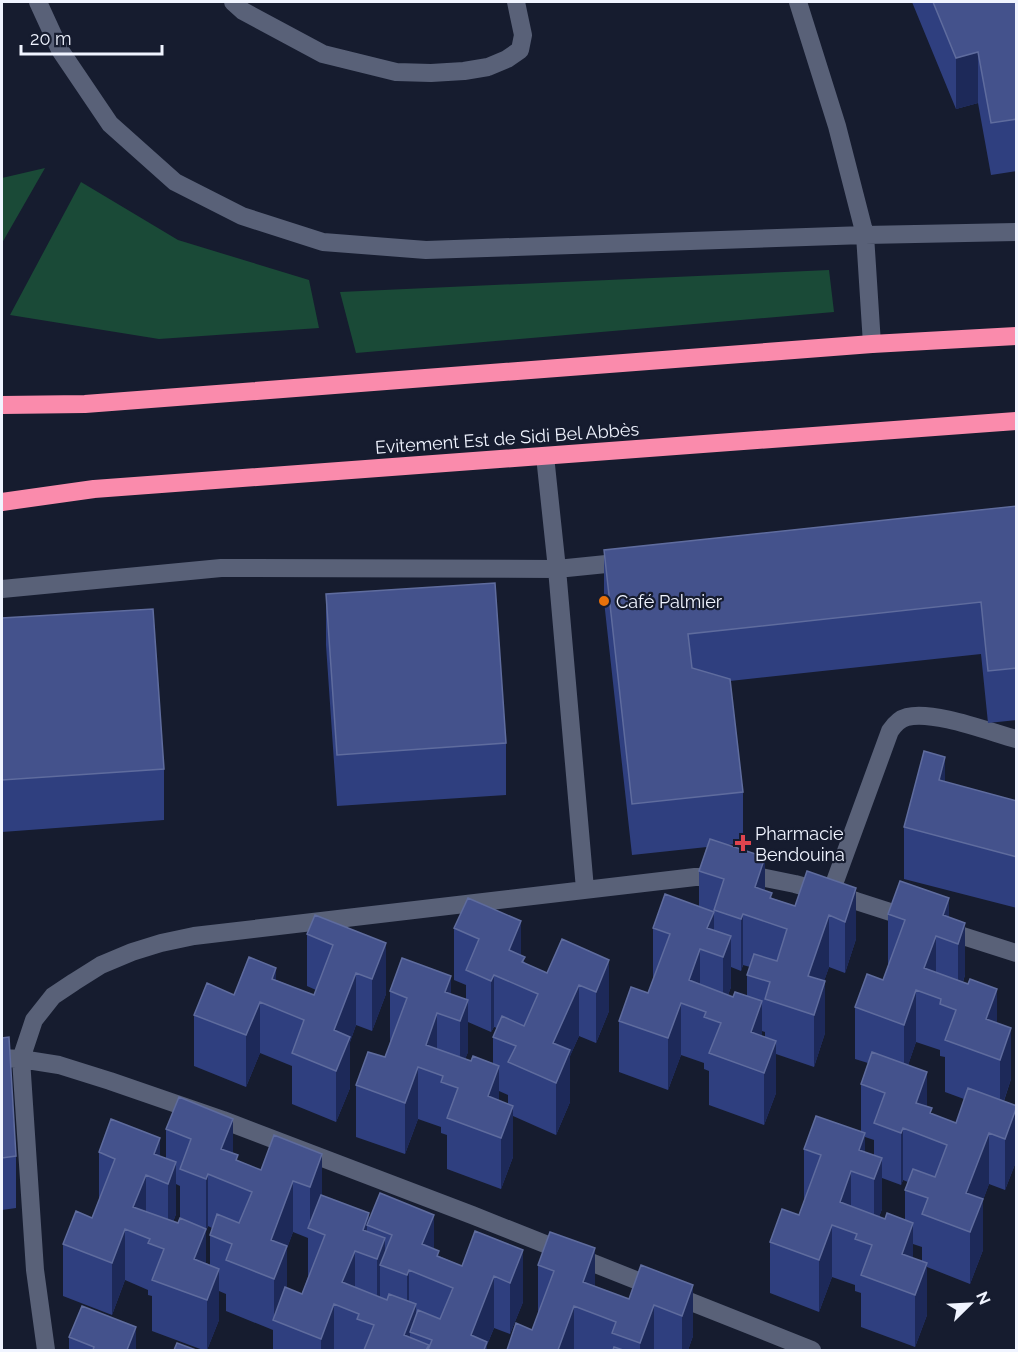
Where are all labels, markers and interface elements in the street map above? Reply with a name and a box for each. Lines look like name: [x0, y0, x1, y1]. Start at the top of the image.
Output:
scale bar: [21, 18, 162, 56]
text: 20 m: [30, 28, 72, 49]
street label: Evitement Est de Sidi Bel Abbès: [374, 418, 640, 458]
place label: Café Palmier: [616, 591, 723, 612]
marker: Café Palmier: [597, 594, 611, 608]
place label: Pharmacie Bendouina: [755, 823, 845, 865]
marker: Pharmacie Bendouina: [736, 836, 750, 850]
north arrow: [940, 1274, 1000, 1334]
text: N: [972, 1289, 994, 1308]

